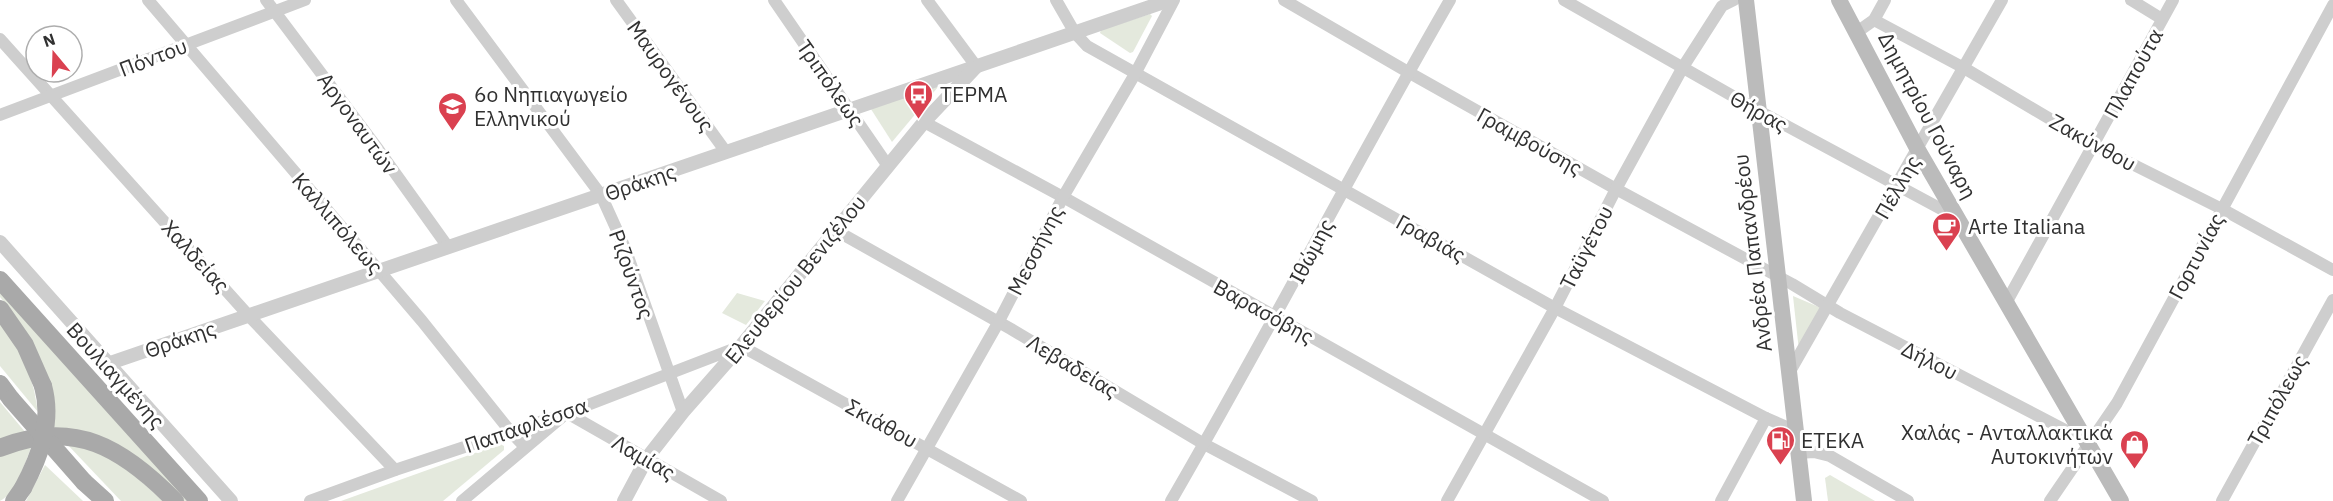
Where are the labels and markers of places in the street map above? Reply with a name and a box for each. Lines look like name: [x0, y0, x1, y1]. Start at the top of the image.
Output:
bus stop icon: TΕΡΜΑ: [903, 78, 935, 120]
place label: 6ο Νηπιαγωγείο Ελληνικού: [474, 80, 628, 132]
place label: TΕΡΜΑ: [940, 80, 1008, 108]
school or university icon: 6ο Νηπιαγωγείο Ελληνικού: [437, 90, 469, 132]
cafe icon: Arte Italiana: [1931, 210, 1963, 252]
place label: Arte Italiana: [1968, 212, 2085, 240]
place label: Χαλάς - Ανταλλακτικά Αυτοκινήτων: [1901, 418, 2113, 470]
fuel station icon: ΕΤΕΚΑ: [1764, 424, 1796, 466]
place label: ΕΤΕΚΑ: [1801, 426, 1864, 454]
shop icon: Χαλάς - Ανταλλακτικά Αυτοκινήτων: [2118, 428, 2150, 470]

